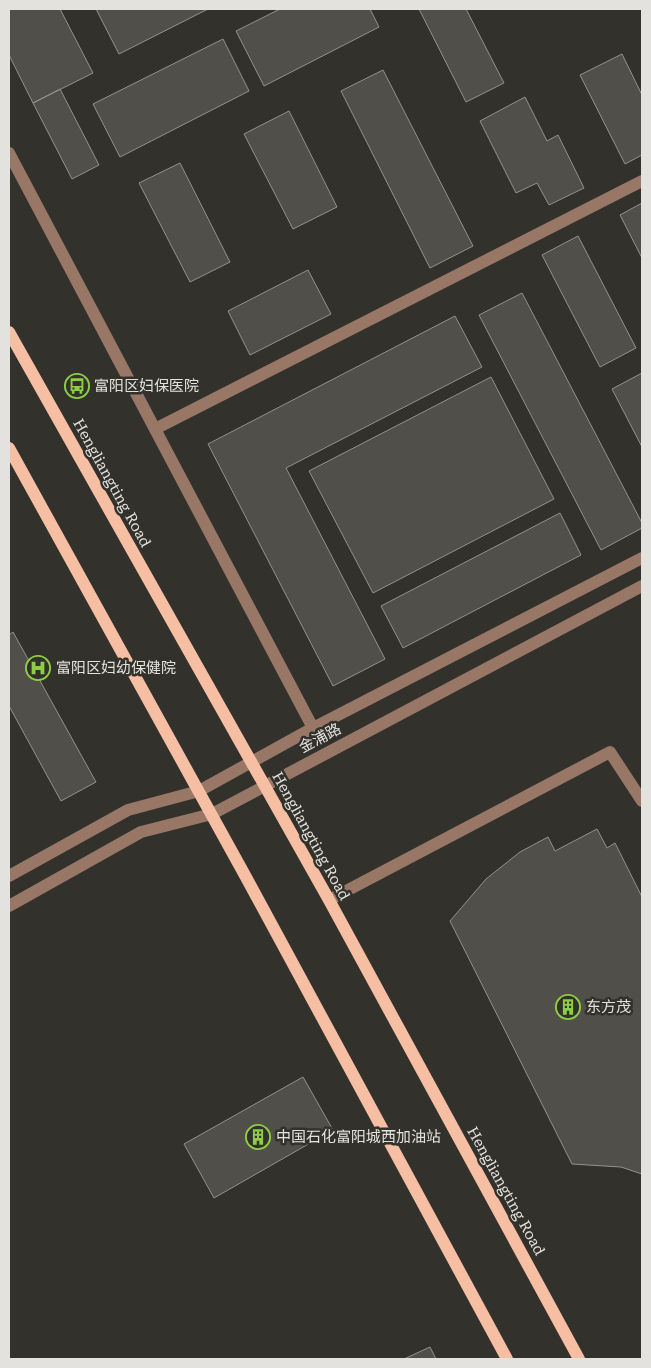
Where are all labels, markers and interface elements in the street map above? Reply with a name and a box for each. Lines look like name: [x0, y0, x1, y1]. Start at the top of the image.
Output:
bus stop icon: 富阳区妇保医院: [64, 373, 90, 399]
place label: 富阳区妇保医院: [94, 377, 199, 395]
street label: Hengliangting Road: [69, 416, 155, 551]
hospital icon: 富阳区妇幼保健院: [25, 655, 51, 681]
place label: 富阳区妇幼保健院: [56, 659, 176, 677]
street label: 金浦路: [296, 719, 344, 757]
street label: Hengliangting Road: [268, 769, 354, 904]
building icon: 东方茂: [555, 994, 581, 1020]
place label: 东方茂: [586, 998, 631, 1016]
building icon: 中国石化富阳城西加油站: [245, 1124, 271, 1150]
street label: Hengliangting Road: [463, 1124, 549, 1259]
place label: 中国石化富阳城西加油站: [276, 1128, 441, 1146]

